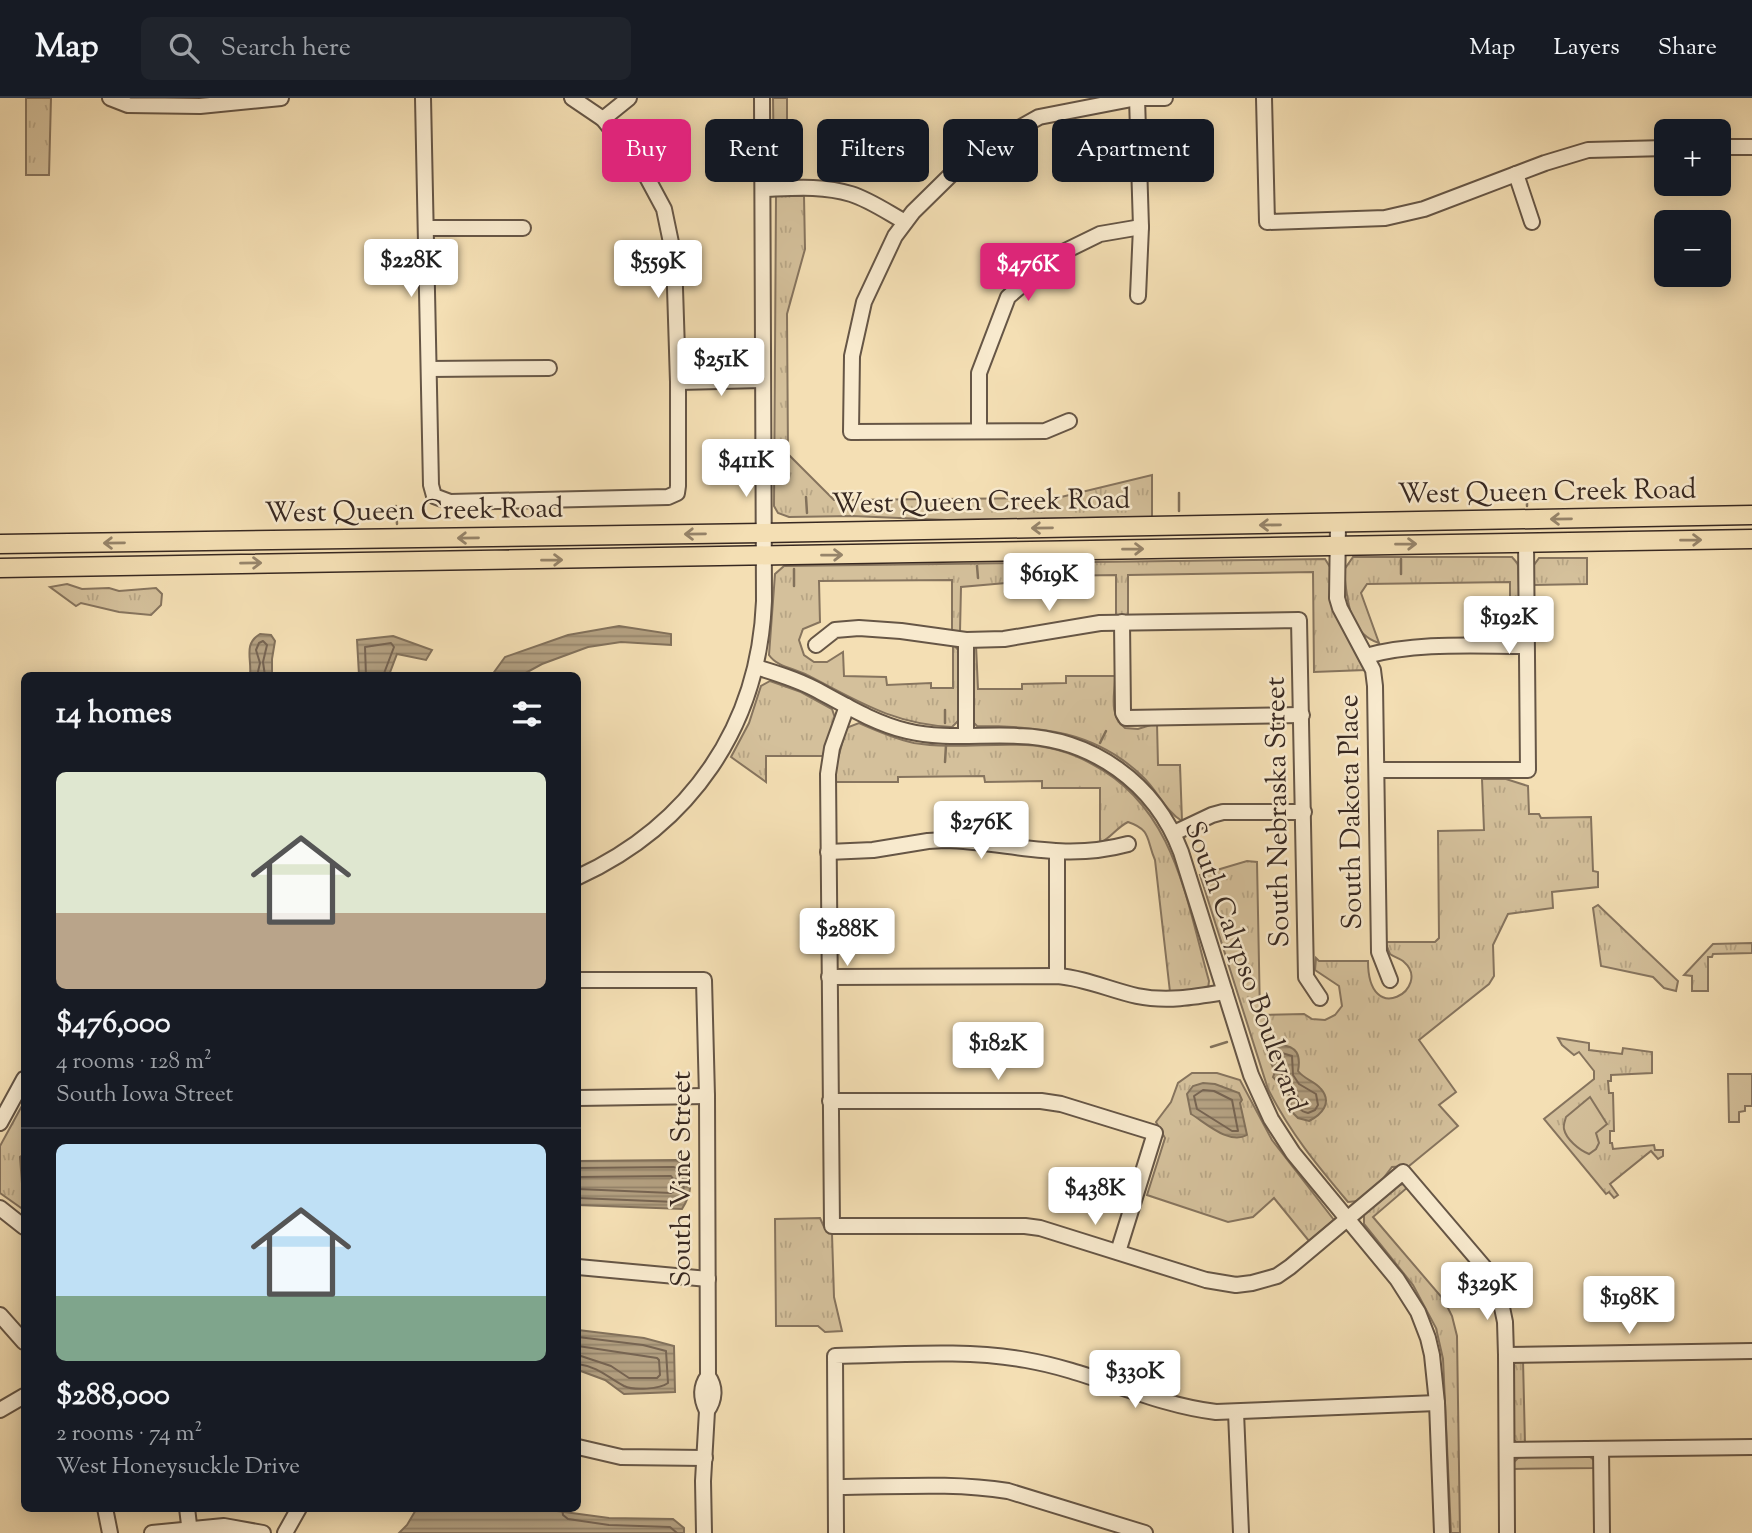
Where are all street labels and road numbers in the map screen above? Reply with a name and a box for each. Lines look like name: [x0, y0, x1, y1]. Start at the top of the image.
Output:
street label: West Queen Creek Road: [1397, 470, 1697, 516]
street label: West Queen Creek Road: [831, 480, 1131, 526]
street label: West Queen Creek Road: [264, 489, 564, 535]
street label: South Nebraska Street: [1257, 676, 1301, 948]
street label: South Dakota Place: [1330, 694, 1374, 930]
street label: South Calypso Boulevard: [1173, 816, 1315, 1118]
street label: South Vine Street: [663, 1070, 703, 1287]

